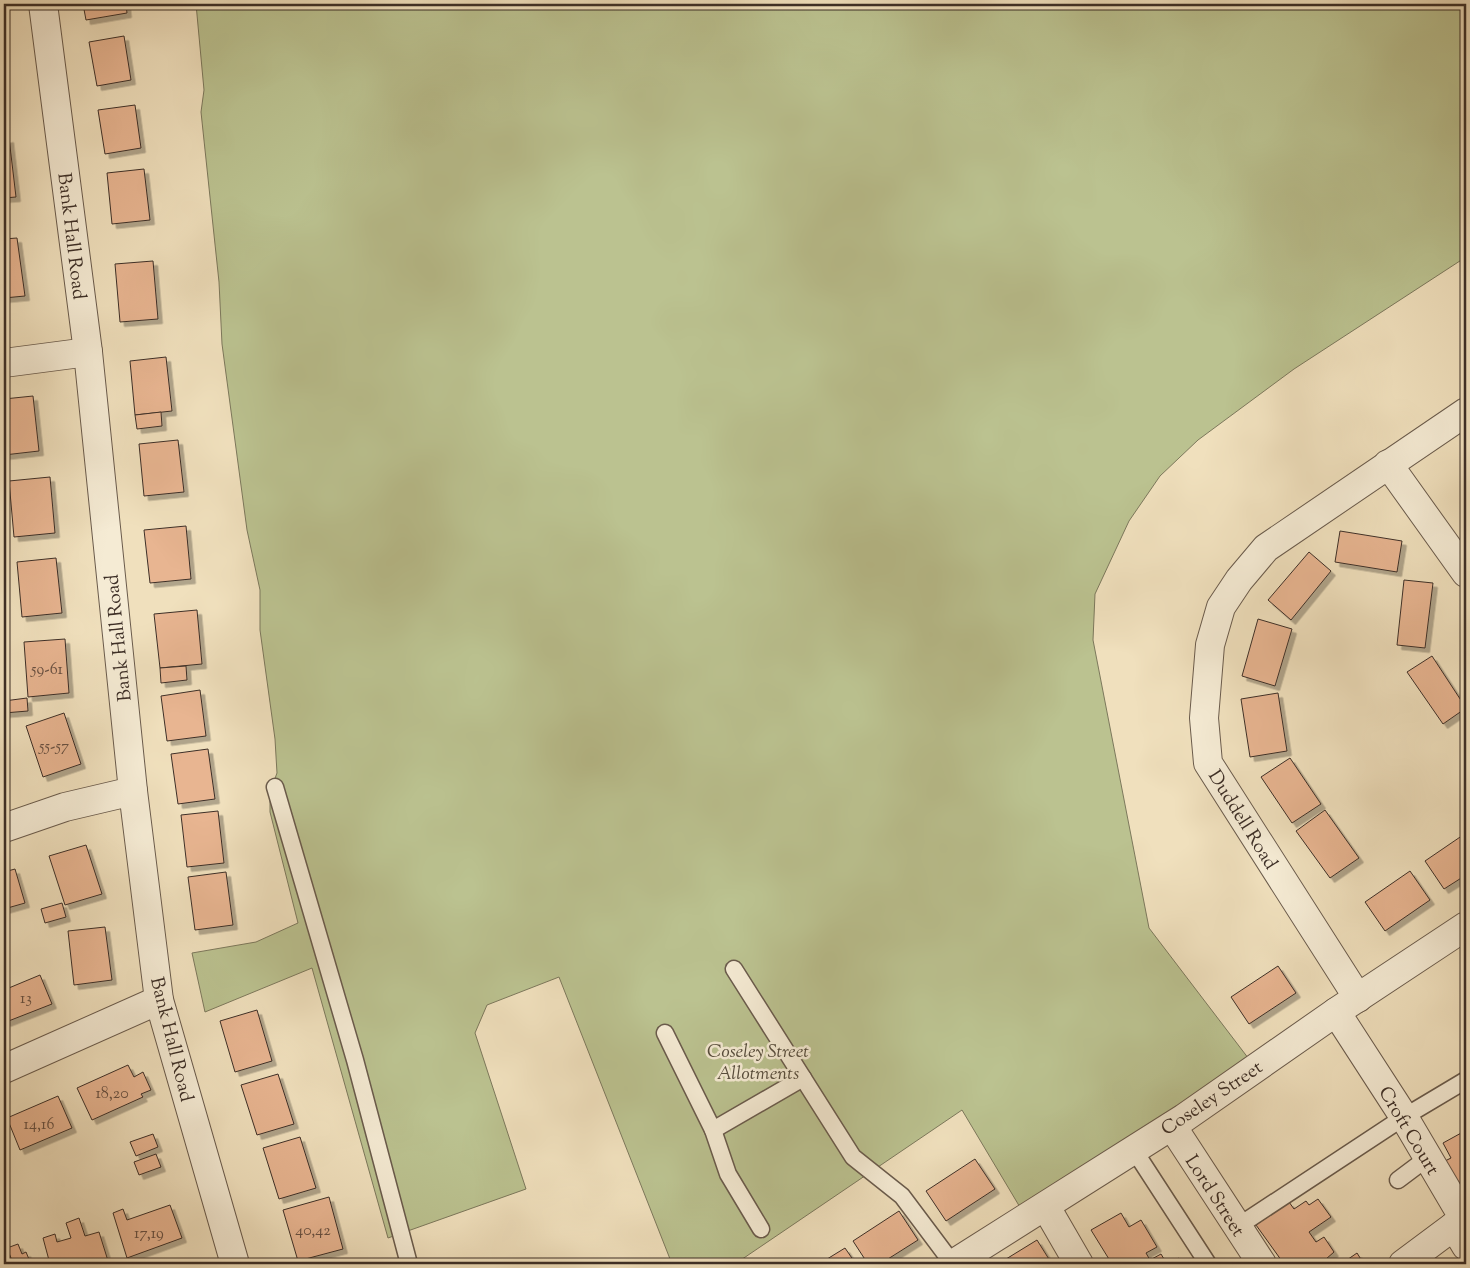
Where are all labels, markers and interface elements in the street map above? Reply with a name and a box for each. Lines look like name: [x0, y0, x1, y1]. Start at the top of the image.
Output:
street label: Bank Hall Road: [49, 171, 92, 301]
street label: Bank Hall Road: [99, 573, 140, 703]
house number: 59-61: [30, 659, 64, 682]
house number: 55-57: [38, 736, 69, 759]
street label: Duddell Road: [1200, 765, 1283, 876]
street label: Bank Hall Road: [142, 974, 199, 1105]
house number: 13: [20, 988, 32, 1011]
park label: Coseley Street Allotments: [707, 1039, 809, 1088]
street label: Coseley Street: [1156, 1055, 1269, 1143]
street label: Croft Court: [1371, 1082, 1445, 1181]
house number: 18,20: [95, 1083, 129, 1106]
house number: 14,16: [24, 1114, 54, 1137]
street label: Lord Street: [1177, 1150, 1251, 1243]
house number: 40,42: [295, 1220, 331, 1243]
house number: 17,19: [134, 1223, 164, 1246]

